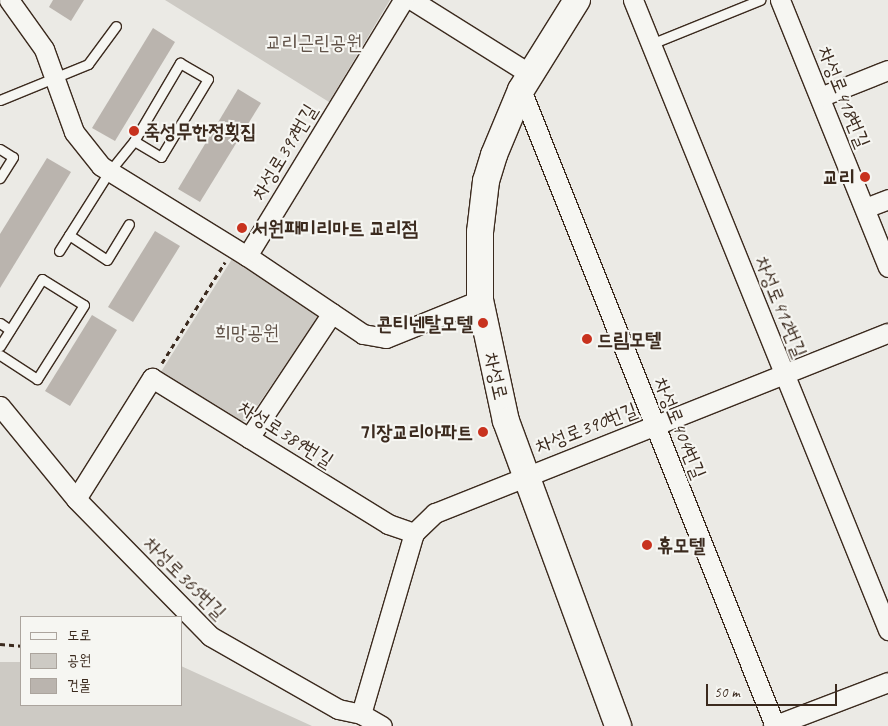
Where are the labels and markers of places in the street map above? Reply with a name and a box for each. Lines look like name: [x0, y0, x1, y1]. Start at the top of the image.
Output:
place label: 죽성무한정횟집: [144, 119, 257, 143]
marker: 죽성무한정횟집: [128, 125, 140, 137]
place label: 교리: [823, 165, 855, 189]
marker: 교리: [859, 171, 871, 183]
place label: 서원패미리마트 교리점: [252, 216, 418, 240]
marker: 서원패미리마트 교리점: [236, 222, 248, 234]
place label: 콘티넨탈모텔: [376, 311, 473, 335]
marker: 콘티넨탈모텔: [477, 317, 489, 329]
place label: 드림모텔: [597, 327, 661, 351]
marker: 드림모텔: [581, 333, 593, 345]
place label: 기장교리아파트: [360, 420, 473, 444]
marker: 기장교리아파트: [477, 426, 489, 438]
place label: 휴모텔: [657, 533, 705, 557]
marker: 휴모텔: [641, 539, 653, 551]

